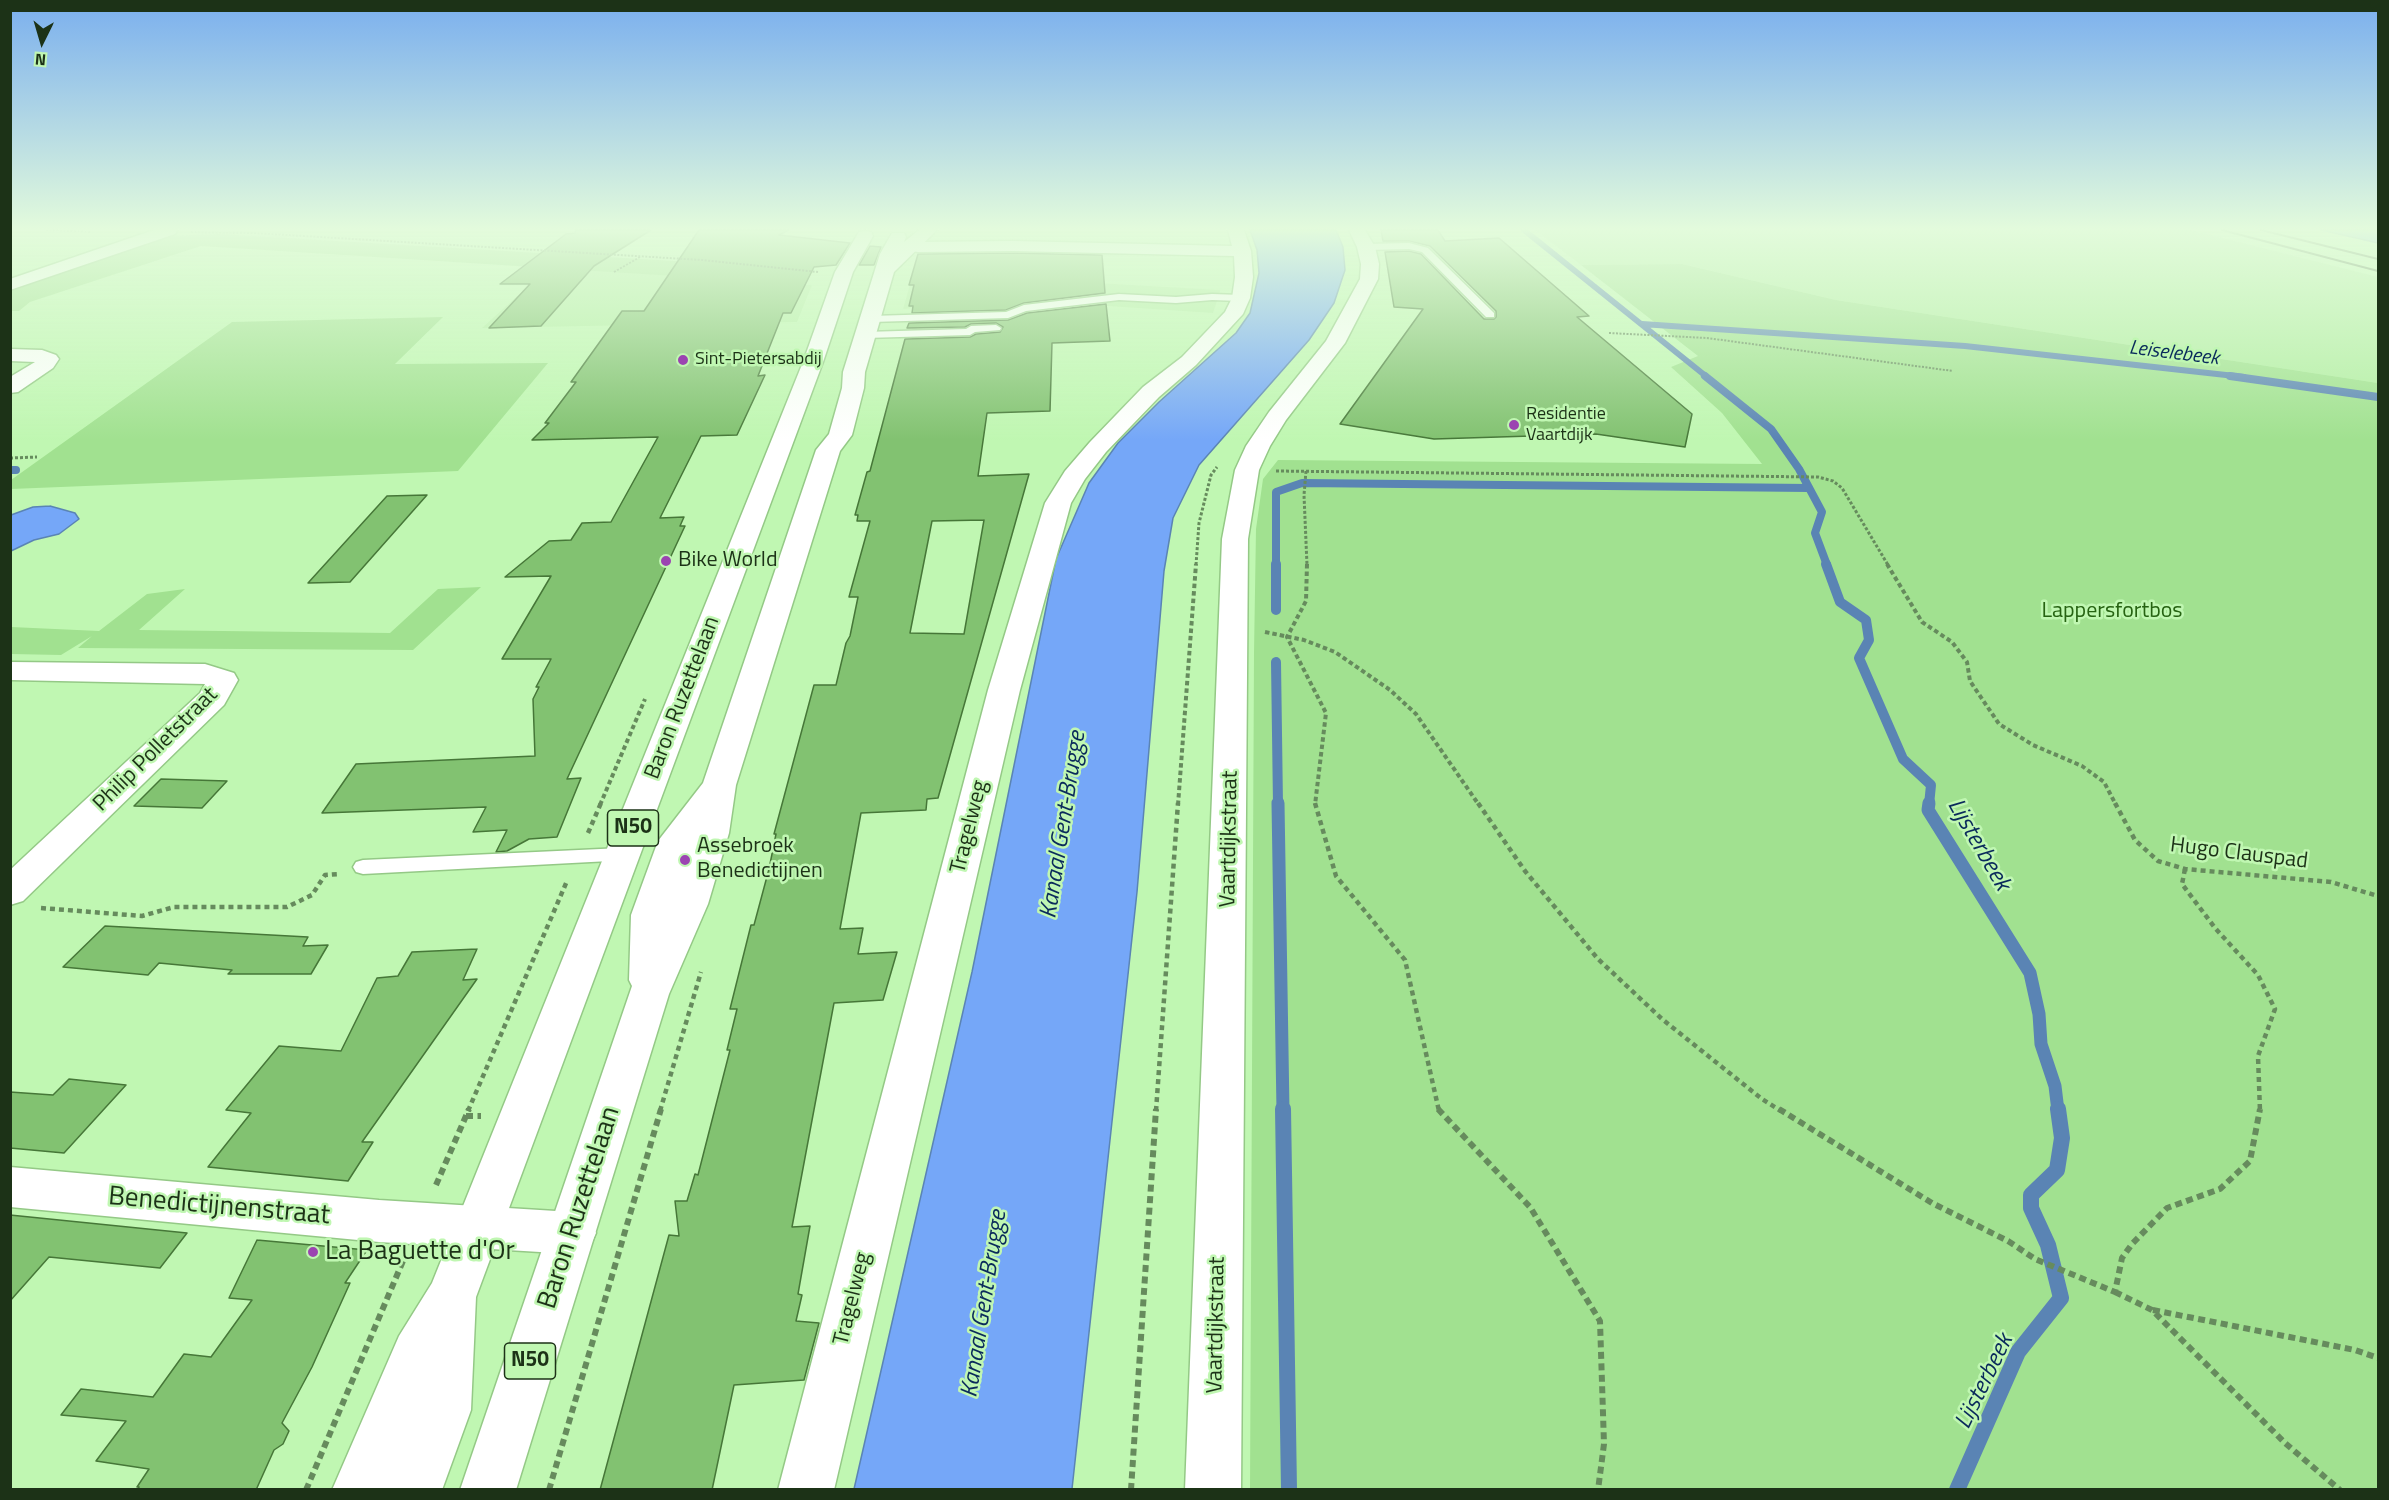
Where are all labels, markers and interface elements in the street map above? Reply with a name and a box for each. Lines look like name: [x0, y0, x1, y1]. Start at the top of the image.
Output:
north arrow: [12, 12, 72, 72]
text: N: [34, 47, 47, 72]
water label: Leiselebeek: [2128, 337, 2220, 371]
place label: Sint-Pietersabdij: [695, 349, 822, 371]
marker: Sint-Pietersabdij: [676, 353, 690, 367]
place label: Residentie Vaartdijk: [1526, 404, 1606, 446]
marker: Residentie Vaartdijk: [1507, 418, 1521, 432]
place label: Bike World: [678, 548, 778, 574]
marker: Bike World: [659, 554, 673, 568]
park label: Lappersfortbos: [2041, 599, 2183, 625]
street label: Baron Ruzettelaan: [640, 613, 726, 783]
street label: Philip Polletstraat: [88, 682, 224, 818]
water label: Kanaal Gent-Brugge: [1035, 729, 1093, 921]
street label: Vaartdijkstraat: [1216, 770, 1244, 908]
street label: Tragelweg: [946, 778, 994, 876]
water label: Lijsterbeek: [1940, 794, 2016, 896]
road number: N50: [608, 810, 658, 846]
street label: Hugo Clauspad: [2169, 832, 2309, 876]
place label: Assebroek Benedictijnen: [697, 834, 823, 885]
marker: Assebroek Benedictijnen: [678, 853, 692, 867]
street label: Baron Ruzettelaan: [532, 1103, 628, 1313]
street label: Benedictijnenstraat: [107, 1181, 331, 1233]
water label: Kanaal Gent-Brugge: [956, 1208, 1014, 1400]
place label: La Baguette d'Or: [325, 1236, 515, 1268]
marker: La Baguette d'Or: [306, 1245, 320, 1259]
street label: Tragelweg: [829, 1250, 877, 1348]
street label: Vaartdijkstraat: [1203, 1256, 1231, 1394]
water label: Lijsterbeek: [1950, 1330, 2020, 1434]
road number: N50: [504, 1343, 556, 1379]

